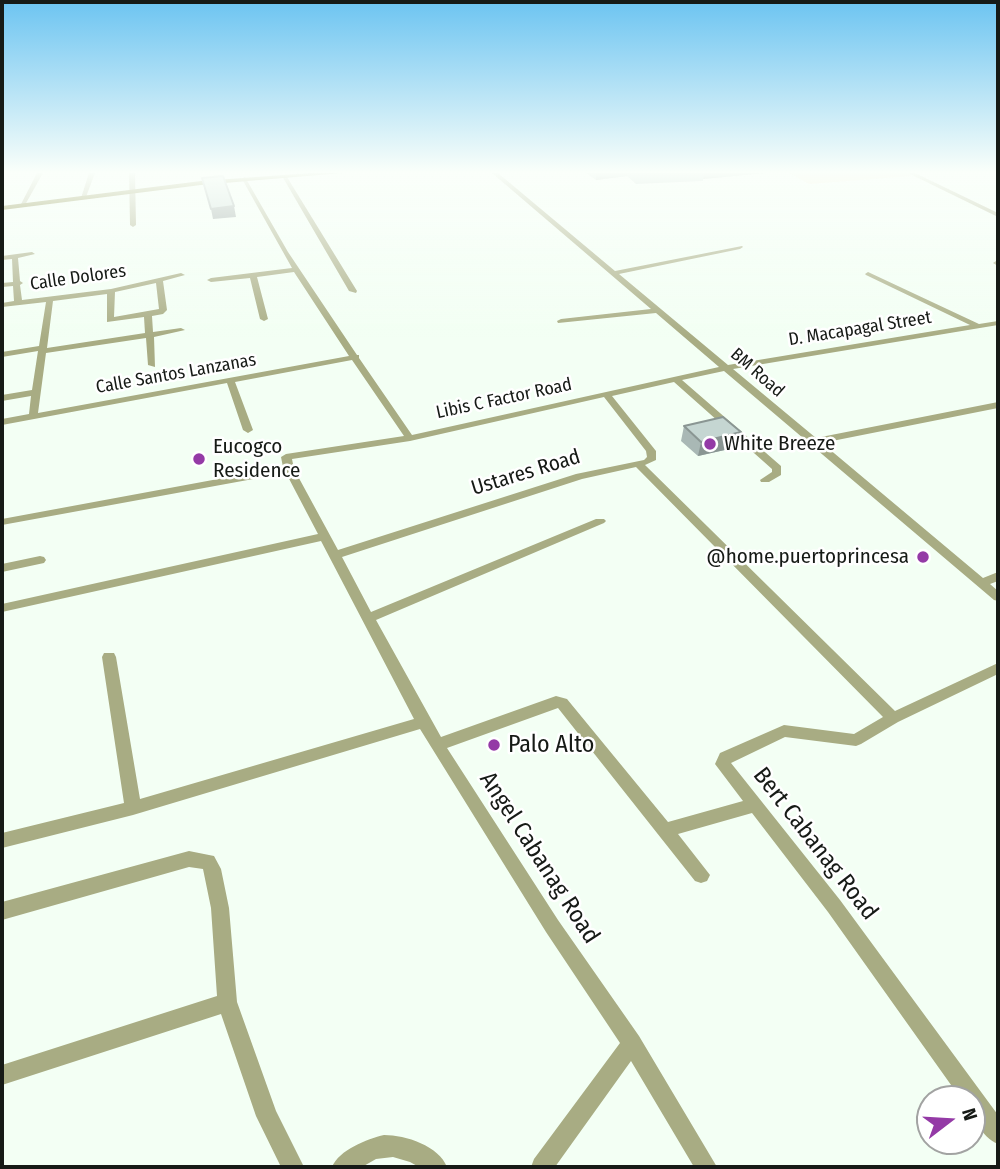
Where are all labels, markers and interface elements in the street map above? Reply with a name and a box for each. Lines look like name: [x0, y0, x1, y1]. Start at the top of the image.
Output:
street label: Calle Dolores: [29, 261, 127, 295]
street label: D. Macapagal Street: [787, 307, 933, 351]
street label: BM Road: [726, 344, 788, 402]
street label: Calle Santos Lanzanas: [94, 349, 258, 399]
street label: Libis C Factor Road: [434, 374, 574, 424]
place label: White Breeze: [724, 431, 835, 457]
place label: Eucogco Residence: [213, 434, 300, 484]
marker: White Breeze: [702, 436, 718, 452]
street label: Ustares Road: [468, 444, 584, 502]
marker: Eucogco Residence: [191, 451, 207, 467]
place label: @home.puertoprincesa: [706, 544, 909, 570]
marker: @home.puertoprincesa: [915, 549, 931, 565]
place label: Palo Alto: [508, 731, 594, 759]
marker: Palo Alto: [486, 737, 502, 753]
street label: Bert Cabanag Road: [746, 762, 884, 926]
street label: Angel Cabanag Road: [473, 767, 605, 949]
north arrow: [916, 1085, 986, 1155]
text: N: [957, 1105, 982, 1123]

